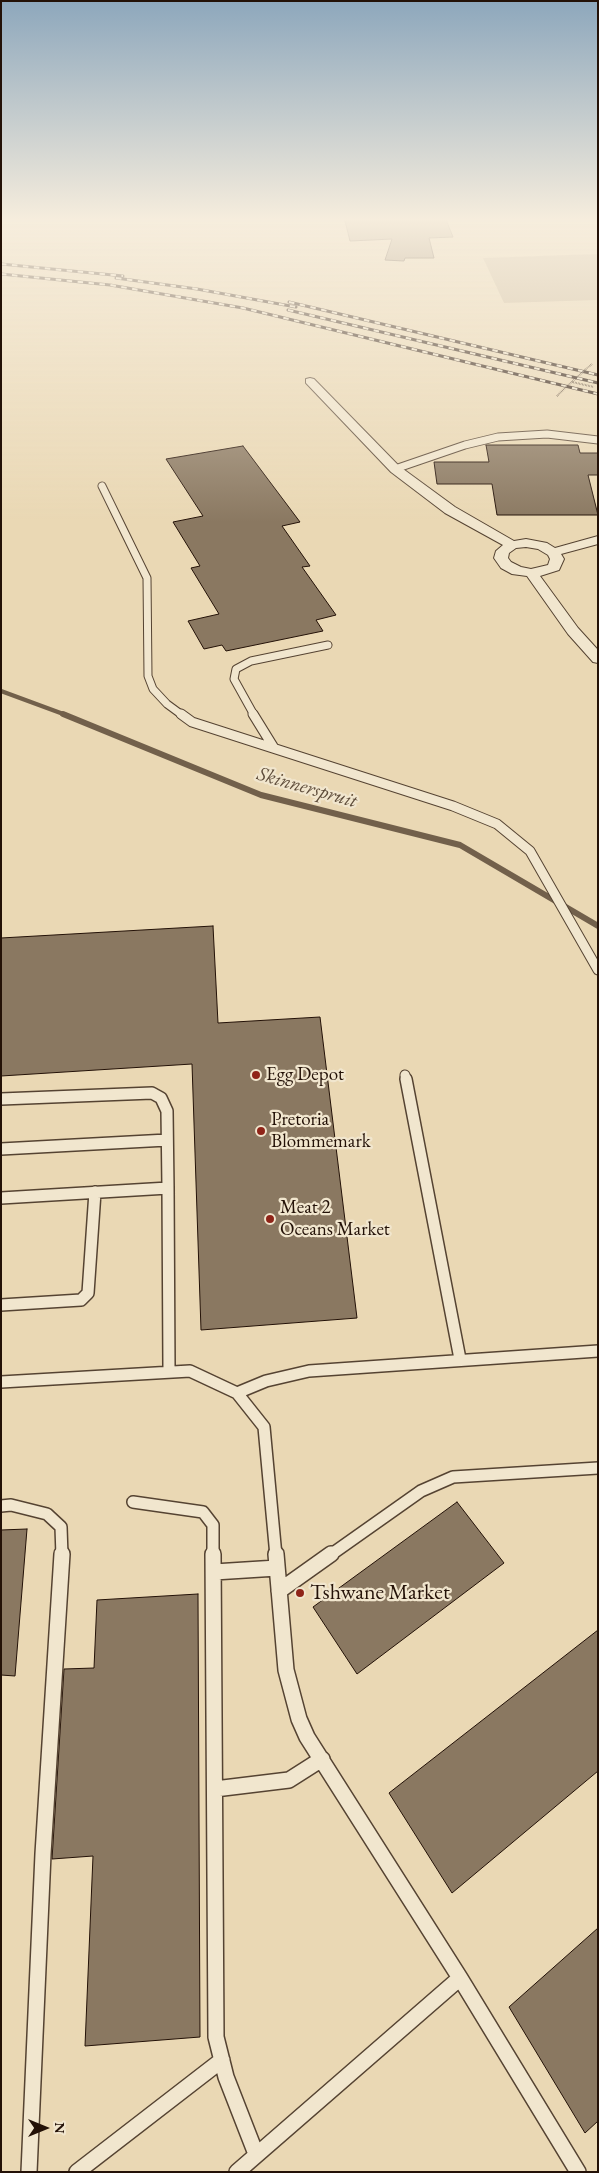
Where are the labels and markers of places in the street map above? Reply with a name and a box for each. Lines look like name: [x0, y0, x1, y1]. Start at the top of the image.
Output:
place label: Egg Depot: [266, 1064, 344, 1086]
marker: Egg Depot: [250, 1069, 262, 1081]
place label: Pretoria Blommemark: [271, 1109, 371, 1153]
marker: Pretoria Blommemark: [255, 1125, 267, 1137]
place label: Meat 2 Oceans Market: [280, 1197, 390, 1241]
marker: Meat 2 Oceans Market: [264, 1213, 276, 1225]
place label: Tshwane Market: [310, 1580, 450, 1606]
marker: Tshwane Market: [294, 1587, 306, 1599]

